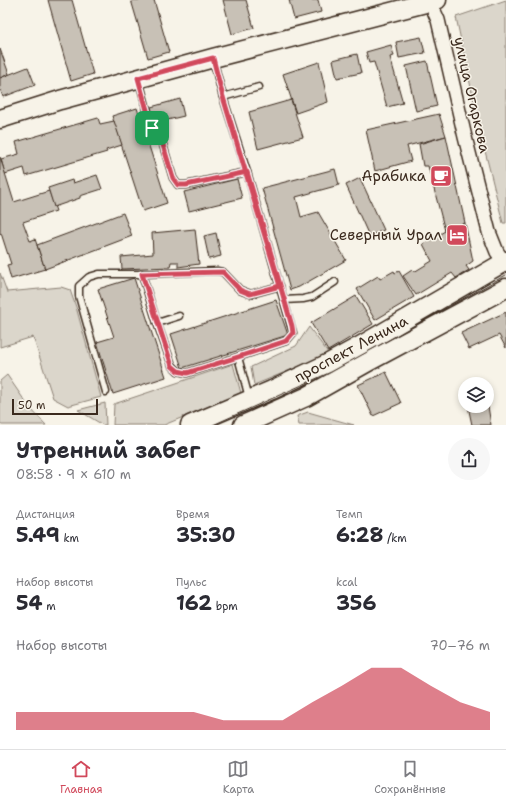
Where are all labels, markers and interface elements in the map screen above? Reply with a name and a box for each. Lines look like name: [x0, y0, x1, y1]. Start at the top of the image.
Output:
street label: улица Огаркова: [449, 35, 495, 156]
pin: [135, 111, 169, 145]
icon: arrive: [141, 117, 163, 139]
cafe icon: Арабика: [428, 163, 454, 189]
place label: Арабика: [362, 166, 427, 186]
hotel icon: Северный Урал: [444, 222, 470, 248]
place label: Северный Урал: [330, 225, 443, 245]
street label: проспект Ленина: [291, 310, 412, 387]
map controls: [458, 377, 494, 413]
button: layers: [458, 377, 494, 413]
scale bar: [12, 397, 98, 416]
text: 50 m: [18, 398, 46, 413]
text: Утренний забег: [16, 436, 200, 465]
button: share: [448, 438, 490, 480]
text: 08:58 · 9 × 610 m: [16, 466, 131, 483]
text: Дистанция: [16, 507, 75, 522]
text: Время: [176, 507, 210, 522]
text: Темп: [336, 507, 363, 522]
text: 5.49: [16, 522, 60, 548]
text: 35:30: [176, 522, 236, 548]
text: 6:28: [336, 522, 383, 548]
text: km: [60, 531, 79, 546]
text: /km: [383, 531, 407, 546]
text: Набор высоты: [16, 575, 93, 590]
text: Пульс: [176, 575, 207, 590]
text: kcal: [336, 575, 357, 590]
text: 54: [16, 590, 42, 616]
text: 162: [176, 590, 212, 616]
text: 356: [336, 590, 376, 616]
text: m: [42, 599, 56, 614]
text: bpm: [212, 599, 238, 614]
text: Набор высоты: [16, 637, 107, 654]
text: 70–76 m: [430, 637, 490, 654]
tab: Главная: [60, 758, 103, 797]
tab: Карта: [223, 758, 254, 797]
tab: Сохранённые: [374, 758, 446, 797]

